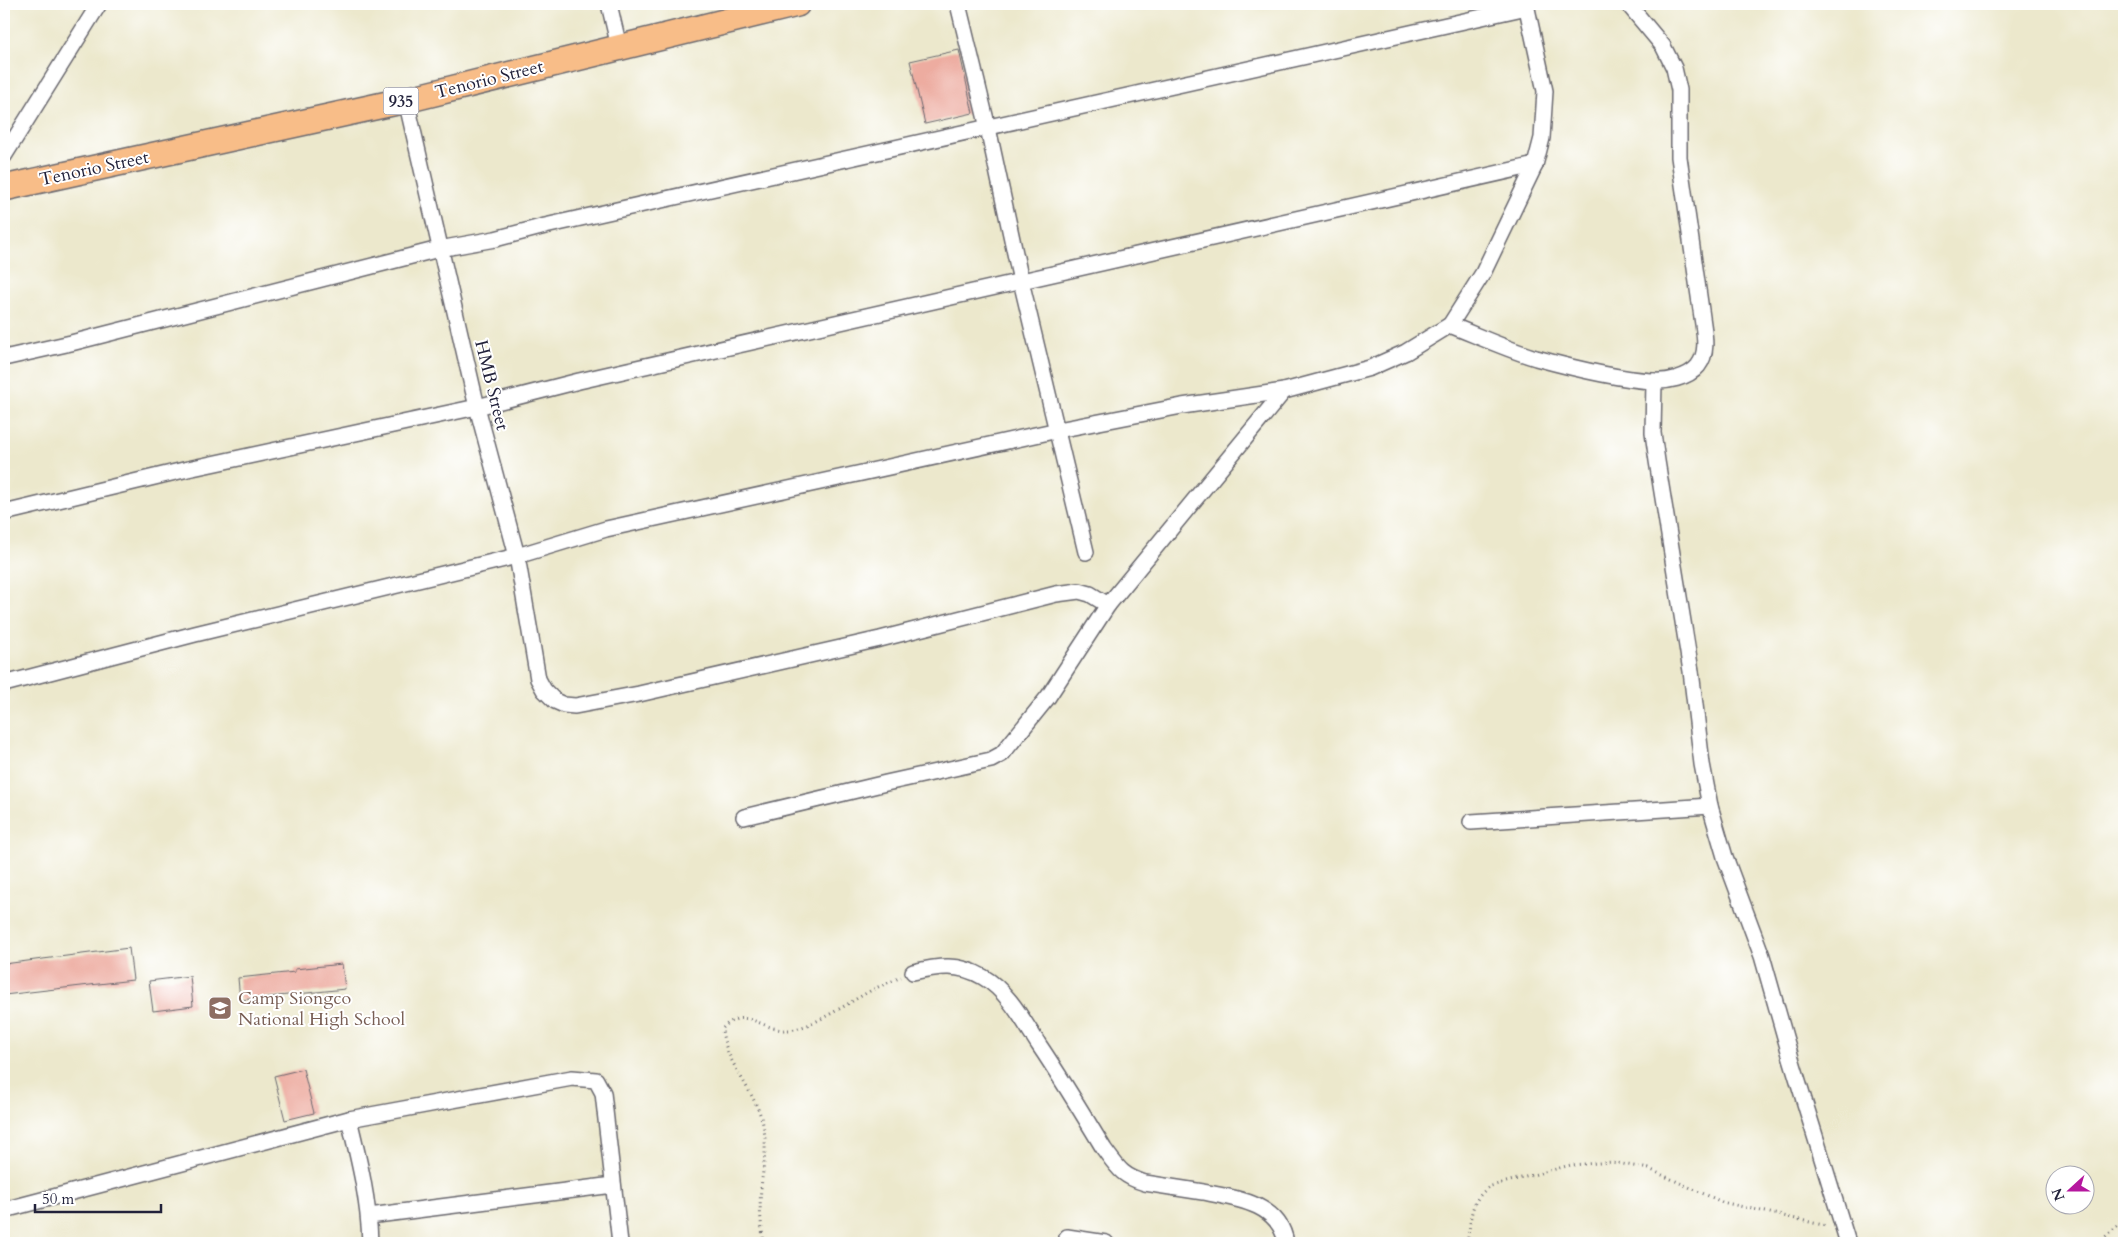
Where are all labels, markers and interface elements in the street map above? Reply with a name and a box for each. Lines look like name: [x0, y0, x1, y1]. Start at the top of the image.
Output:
street label: Tenorio Street: [432, 54, 546, 105]
road number: 935: [384, 88, 418, 114]
street label: Tenorio Street: [37, 145, 151, 192]
street label: HMB Street: [468, 337, 515, 433]
place label: Camp Siongco National High School: [238, 986, 406, 1032]
school or university icon: Camp Siongco National High School: [207, 995, 233, 1021]
north arrow: [2046, 1164, 2096, 1214]
scale bar: [35, 1182, 161, 1214]
text: N: [2047, 1185, 2069, 1204]
text: 50 m: [42, 1189, 74, 1209]

